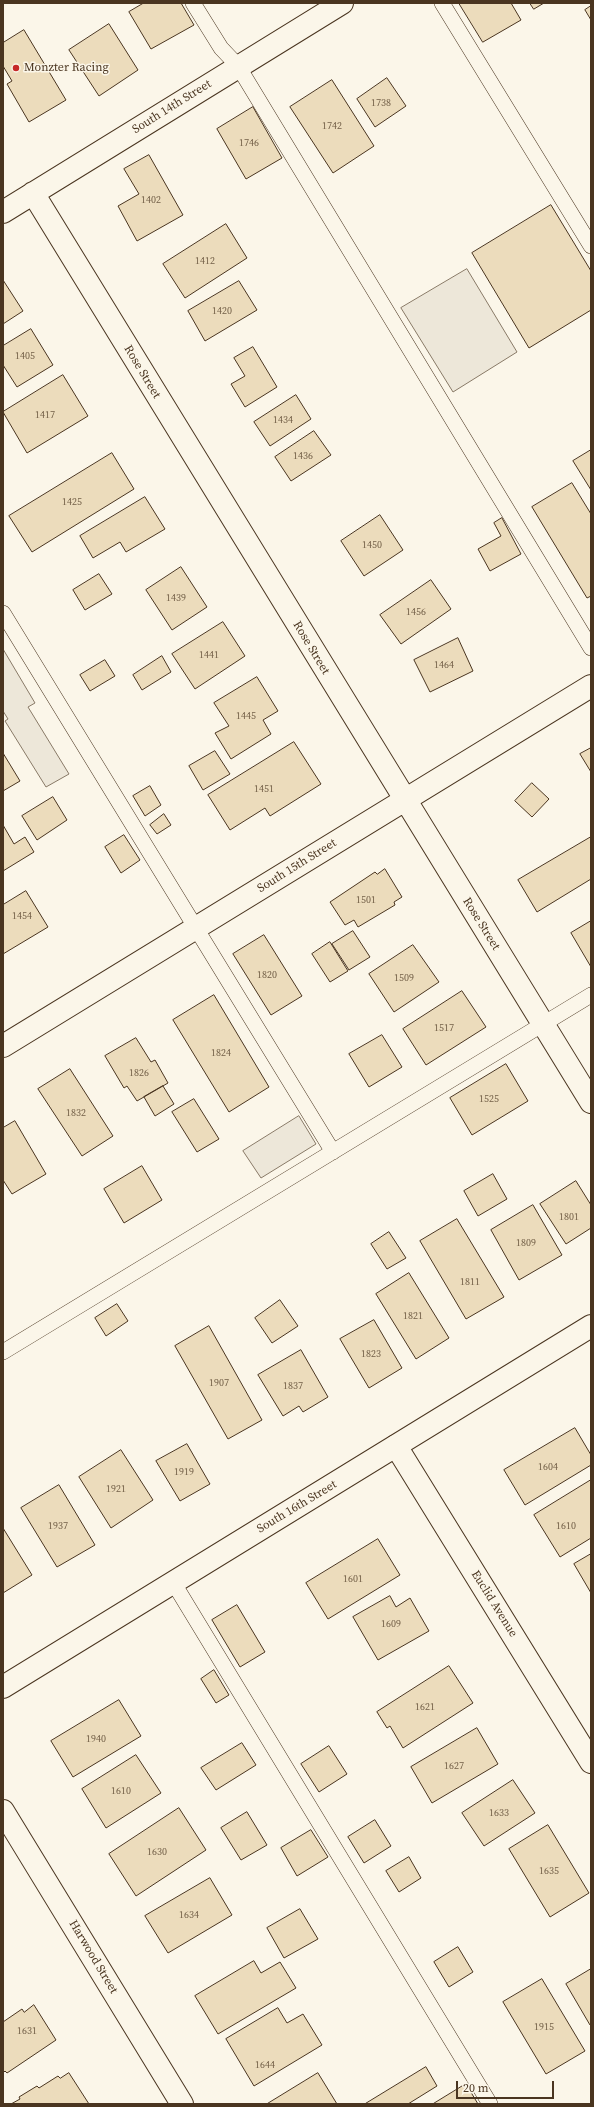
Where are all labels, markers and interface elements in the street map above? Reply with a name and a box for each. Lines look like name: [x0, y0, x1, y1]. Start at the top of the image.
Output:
place label: Monzter Racing: [24, 61, 109, 75]
marker: Monzter Racing: [11, 63, 21, 73]
street label: South 14th Street: [130, 77, 214, 137]
house number: 1738: [371, 97, 391, 109]
house number: 1742: [322, 120, 342, 132]
house number: 1746: [239, 137, 259, 149]
house number: 1402: [141, 194, 161, 206]
house number: 1412: [195, 255, 215, 267]
house number: 1420: [212, 305, 232, 317]
street label: Rose Street: [121, 343, 163, 401]
house number: 1405: [15, 350, 35, 362]
house number: 1417: [35, 409, 55, 421]
house number: 1434: [273, 414, 293, 426]
house number: 1436: [293, 450, 313, 462]
house number: 1425: [62, 496, 82, 508]
house number: 1450: [362, 539, 382, 551]
house number: 1439: [166, 592, 186, 604]
house number: 1456: [406, 606, 426, 618]
street label: Rose Street: [290, 619, 332, 677]
house number: 1441: [199, 649, 219, 661]
house number: 1464: [434, 659, 454, 671]
house number: 1445: [236, 710, 256, 722]
house number: 1451: [254, 783, 274, 795]
street label: South 15th Street: [255, 836, 339, 896]
house number: 1501: [356, 894, 376, 906]
street label: Rose Street: [459, 895, 503, 953]
house number: 1454: [12, 910, 32, 922]
house number: 1820: [257, 969, 277, 981]
house number: 1509: [394, 972, 414, 984]
house number: 1517: [434, 1022, 454, 1034]
house number: 1824: [211, 1047, 231, 1059]
house number: 1826: [129, 1067, 149, 1079]
house number: 1525: [479, 1093, 499, 1105]
house number: 1832: [66, 1107, 86, 1119]
house number: 1801: [559, 1211, 579, 1223]
house number: 1809: [516, 1237, 536, 1249]
house number: 1811: [460, 1276, 480, 1288]
house number: 1821: [403, 1310, 423, 1322]
house number: 1823: [361, 1348, 381, 1360]
house number: 1907: [209, 1377, 229, 1389]
house number: 1837: [283, 1380, 303, 1392]
house number: 1604: [538, 1461, 558, 1473]
house number: 1919: [174, 1466, 194, 1478]
street label: South 16th Street: [255, 1478, 339, 1536]
house number: 1921: [106, 1483, 126, 1495]
house number: 1937: [48, 1520, 68, 1532]
house number: 1610: [556, 1520, 576, 1532]
street label: Euclid Avenue: [468, 1568, 520, 1640]
house number: 1601: [343, 1573, 363, 1585]
house number: 1609: [381, 1618, 401, 1630]
house number: 1621: [415, 1701, 435, 1713]
house number: 1940: [86, 1733, 106, 1745]
house number: 1627: [444, 1760, 464, 1772]
house number: 1610: [111, 1785, 131, 1797]
house number: 1633: [489, 1807, 509, 1819]
house number: 1630: [147, 1846, 167, 1858]
house number: 1635: [539, 1865, 559, 1877]
house number: 1634: [179, 1909, 199, 1921]
street label: Harwood Street: [65, 1918, 121, 1996]
house number: 1915: [534, 2021, 554, 2033]
house number: 1631: [17, 2025, 37, 2037]
house number: 1644: [255, 2059, 275, 2071]
scale bar: [458, 2073, 556, 2099]
text: 20 m: [463, 2080, 489, 2096]

